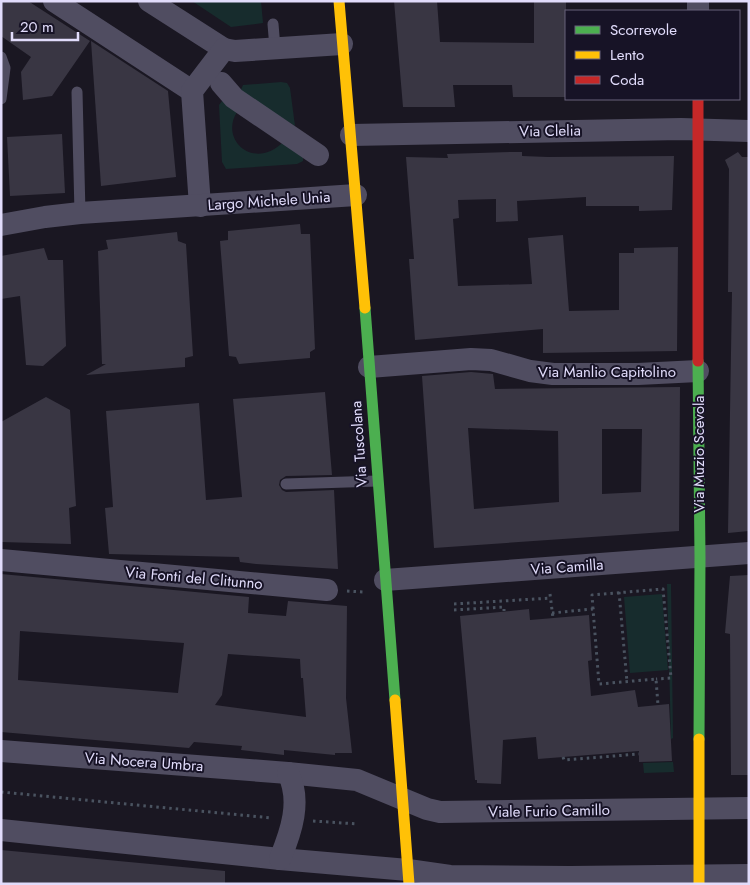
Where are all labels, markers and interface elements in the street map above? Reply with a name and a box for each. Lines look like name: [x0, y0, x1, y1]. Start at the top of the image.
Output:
scale bar: [12, 10, 79, 42]
legend: [565, 10, 740, 100]
text: 20 m: [20, 16, 54, 38]
text: Scorrevole: [610, 19, 677, 41]
text: Lento: [610, 44, 644, 66]
text: Coda: [610, 69, 644, 91]
street label: Via Clelia: [519, 119, 581, 143]
street label: Largo Michele Unia: [207, 186, 331, 216]
street label: Via Manlio Capitolino: [538, 361, 676, 383]
street label: Via Muzio Scevola: [688, 395, 710, 513]
street label: Via Tuscolana: [345, 400, 373, 488]
street label: Via Camilla: [530, 553, 604, 581]
street label: Via Fonti del Clitunno: [124, 561, 264, 595]
street label: Via Nocera Umbra: [84, 747, 204, 777]
street label: Viale Furio Camillo: [488, 799, 610, 823]

